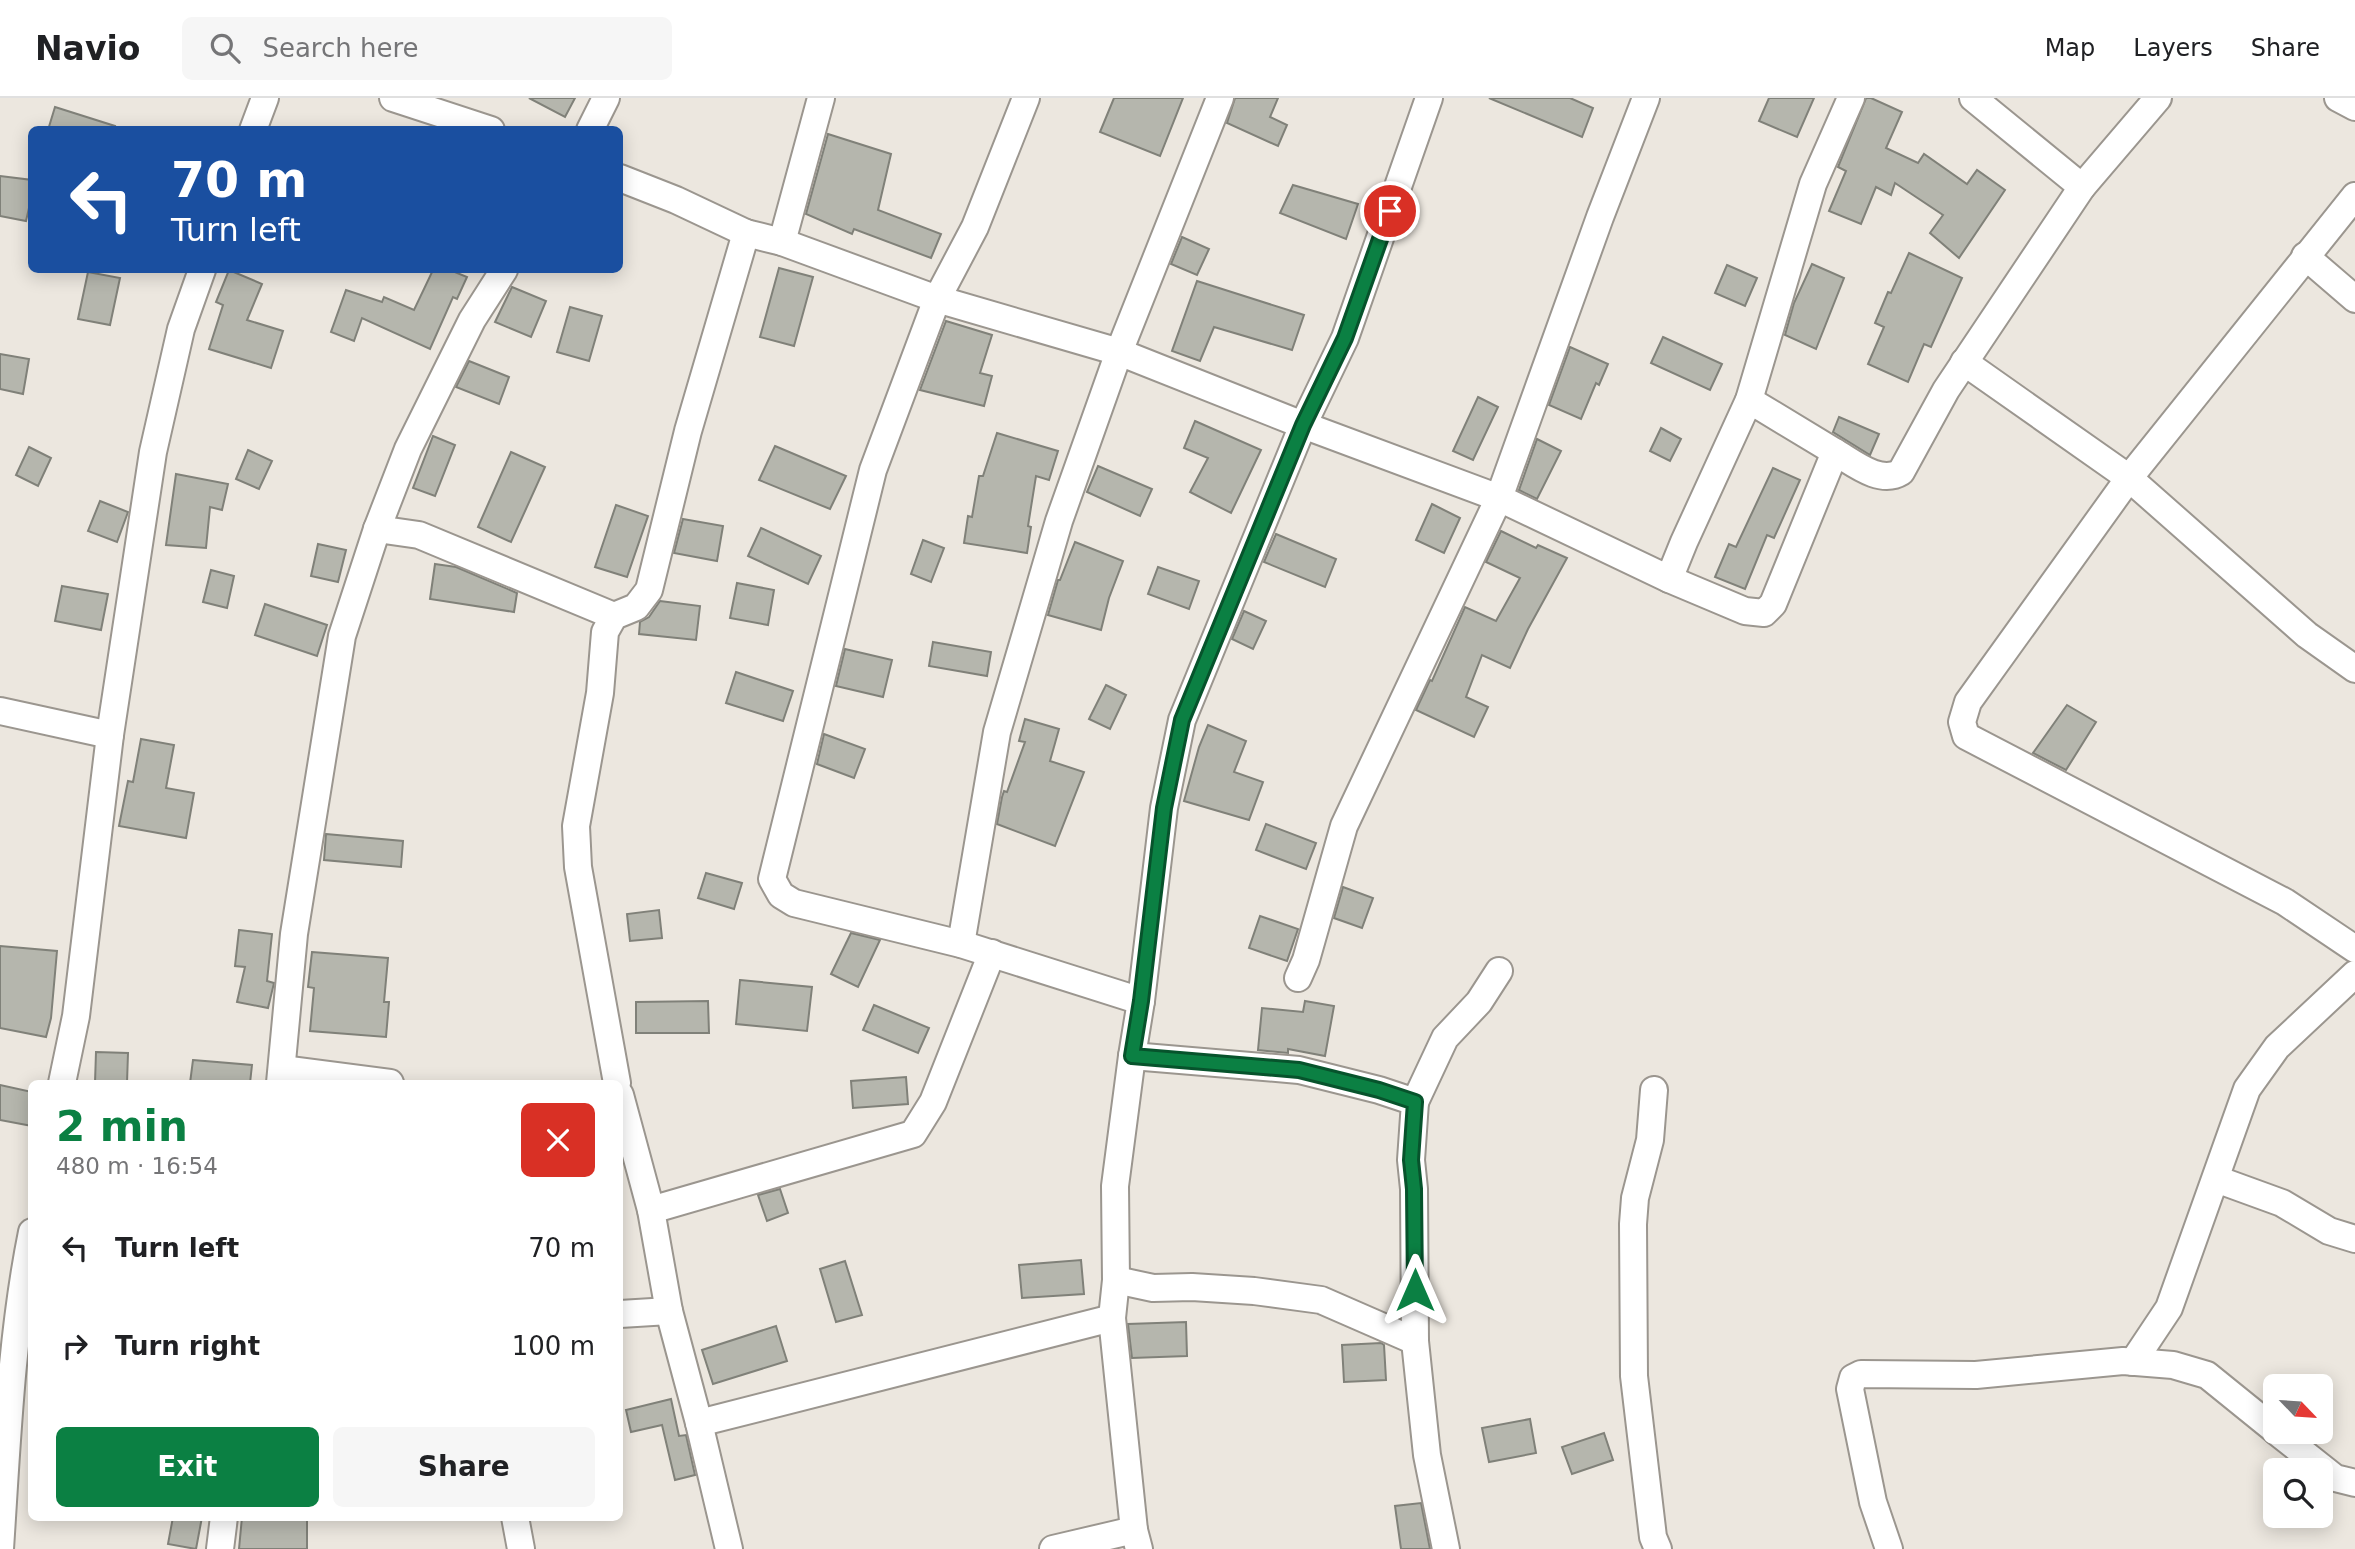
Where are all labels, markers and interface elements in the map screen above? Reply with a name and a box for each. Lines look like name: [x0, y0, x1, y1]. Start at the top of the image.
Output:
search box: [182, 17, 672, 80]
text: Navio: [35, 29, 140, 68]
icon: search: [206, 29, 244, 67]
text: Search here: [262, 33, 419, 63]
text: Map: [2045, 34, 2095, 62]
text: Layers: [2133, 34, 2213, 62]
text: Share: [2251, 34, 2320, 62]
text: 70 m: [171, 152, 307, 209]
icon: left: [56, 154, 147, 245]
pin: [1360, 181, 1420, 241]
icon: arrive: [1371, 192, 1409, 230]
text: Turn left: [171, 211, 301, 249]
text: 2 min: [56, 1102, 188, 1151]
button: close: [521, 1103, 595, 1177]
text: 480 m · 16:54: [56, 1153, 218, 1179]
icon: left: [56, 1229, 94, 1267]
text: Turn left: [115, 1233, 239, 1263]
text: 70 m: [528, 1233, 595, 1263]
position arrow: [1378, 1253, 1452, 1327]
icon: right: [56, 1327, 94, 1365]
text: Turn right: [115, 1331, 260, 1361]
text: 100 m: [512, 1331, 595, 1361]
north arrow: [2263, 1374, 2333, 1444]
map controls: [2263, 1374, 2333, 1528]
button: Exit: [56, 1427, 319, 1507]
button: Share: [333, 1427, 595, 1507]
button: search: [2263, 1458, 2333, 1528]

